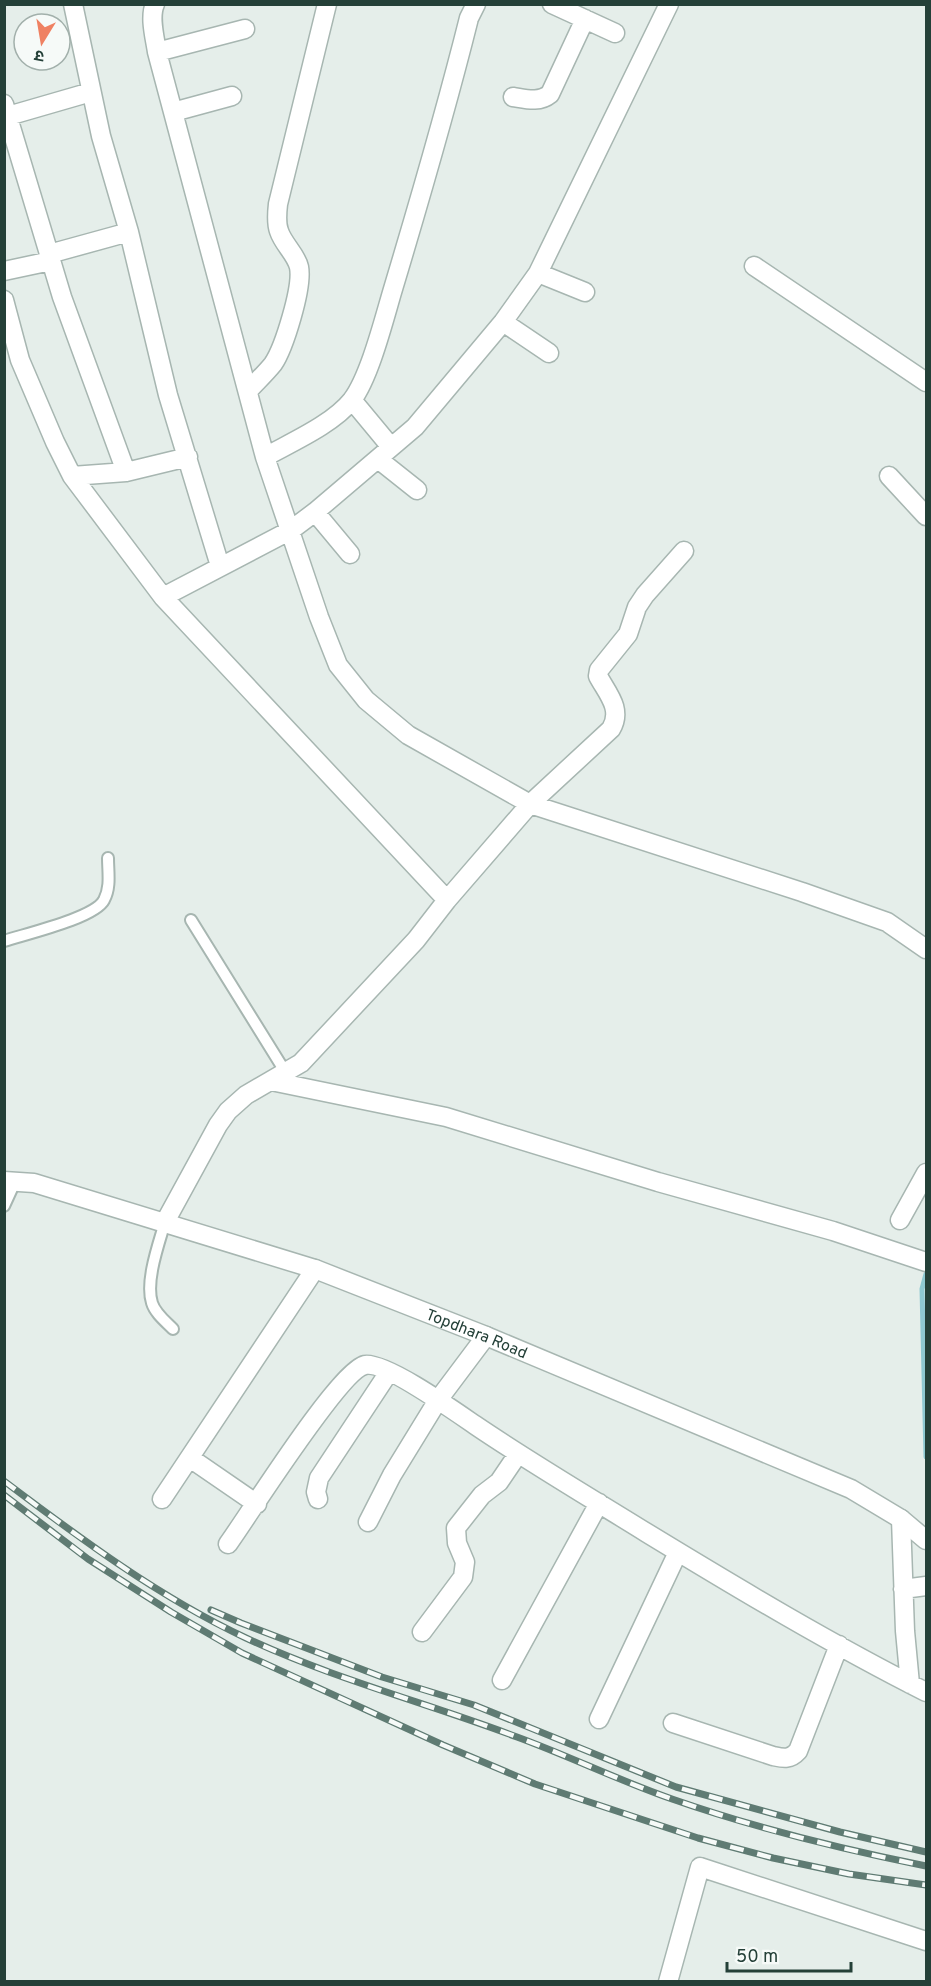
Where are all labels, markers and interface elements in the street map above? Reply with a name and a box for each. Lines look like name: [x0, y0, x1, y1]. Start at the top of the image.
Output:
north arrow: [12, 12, 72, 72]
text: उ: [32, 44, 46, 65]
street label: Topdhara Road: [422, 1305, 530, 1364]
scale bar: [727, 1935, 852, 1973]
text: 50 m: [736, 1946, 778, 1969]

